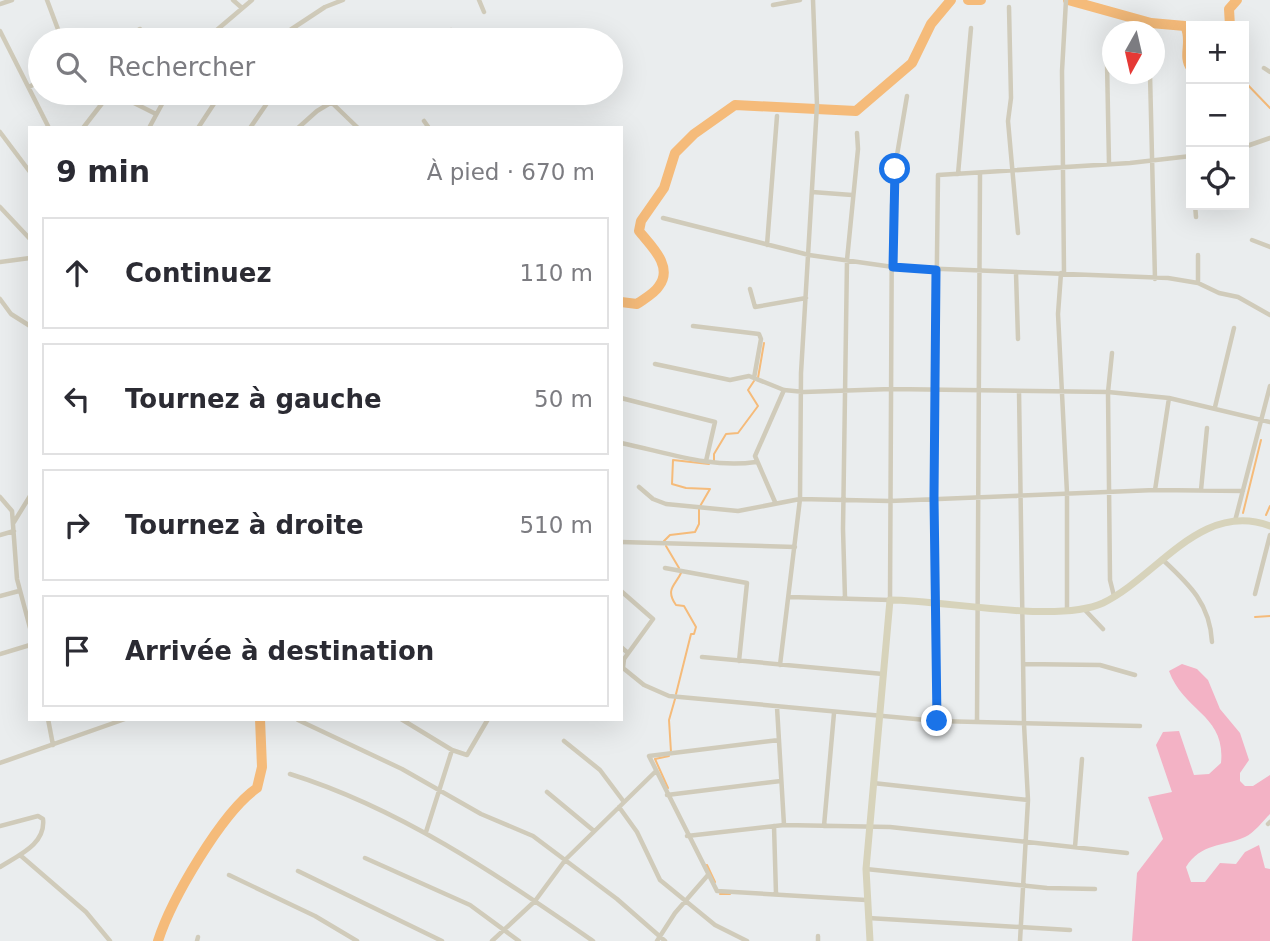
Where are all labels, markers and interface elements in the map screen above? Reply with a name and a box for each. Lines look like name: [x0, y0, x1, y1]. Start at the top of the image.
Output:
north arrow: [1102, 21, 1165, 84]
map controls: [1186, 21, 1249, 210]
button: +: [1186, 21, 1249, 84]
search box: [28, 28, 623, 105]
icon: search: [52, 48, 90, 86]
text: Rechercher: [108, 52, 255, 82]
button: −: [1186, 84, 1249, 147]
button: locate: [1186, 147, 1249, 210]
route start: [879, 153, 910, 184]
text: 9 min: [56, 154, 150, 189]
text: À pied · 670 m: [427, 159, 595, 185]
icon: ahead: [58, 254, 96, 292]
text: Continuez: [125, 258, 272, 288]
text: 110 m: [519, 260, 593, 286]
icon: left: [58, 380, 96, 418]
text: Tournez à gauche: [125, 384, 382, 414]
text: 50 m: [534, 386, 593, 412]
icon: right: [58, 506, 96, 544]
text: Tournez à droite: [125, 510, 364, 540]
text: 510 m: [519, 512, 593, 538]
icon: arrive: [58, 632, 96, 670]
text: Arrivée à destination: [125, 636, 434, 666]
route end: [921, 705, 952, 736]

